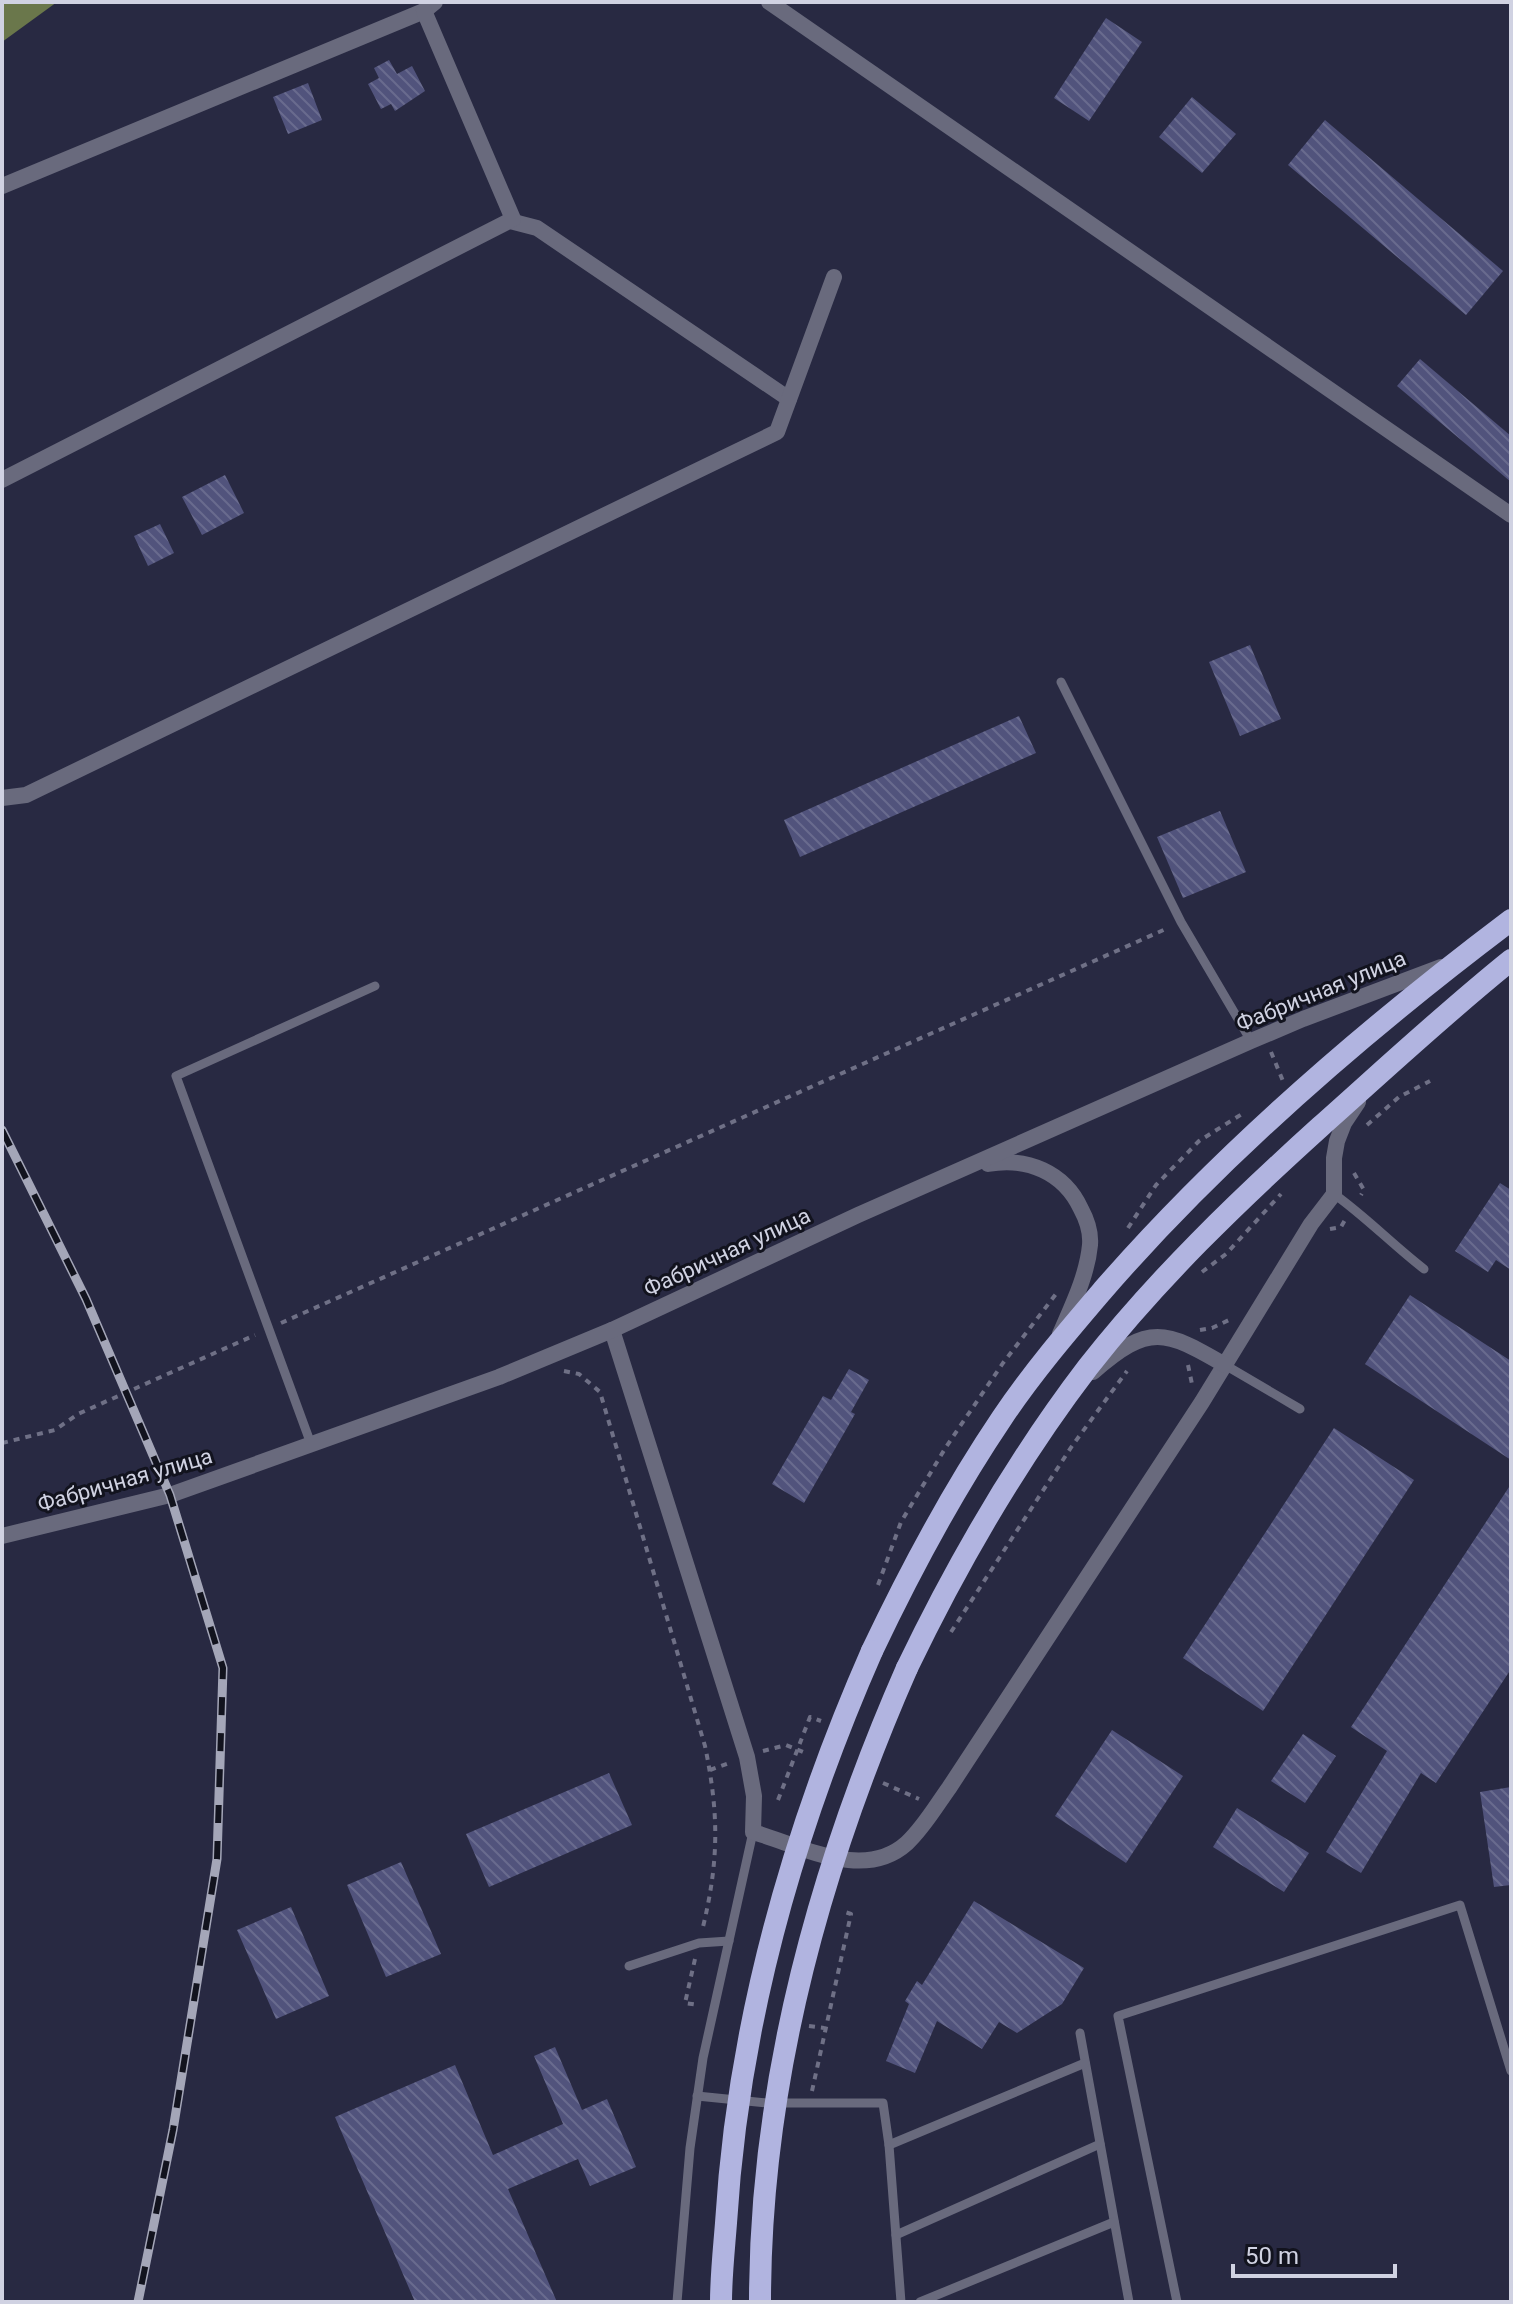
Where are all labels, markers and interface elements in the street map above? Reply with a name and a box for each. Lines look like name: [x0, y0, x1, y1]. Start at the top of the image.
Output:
street label: Фабричная улица: [1233, 946, 1409, 1036]
street label: Фабричная улица: [640, 1203, 814, 1301]
street label: Фабричная улица: [35, 1443, 215, 1517]
scale bar: [1233, 2228, 1395, 2278]
text: 50 m: [1245, 2242, 1299, 2270]

